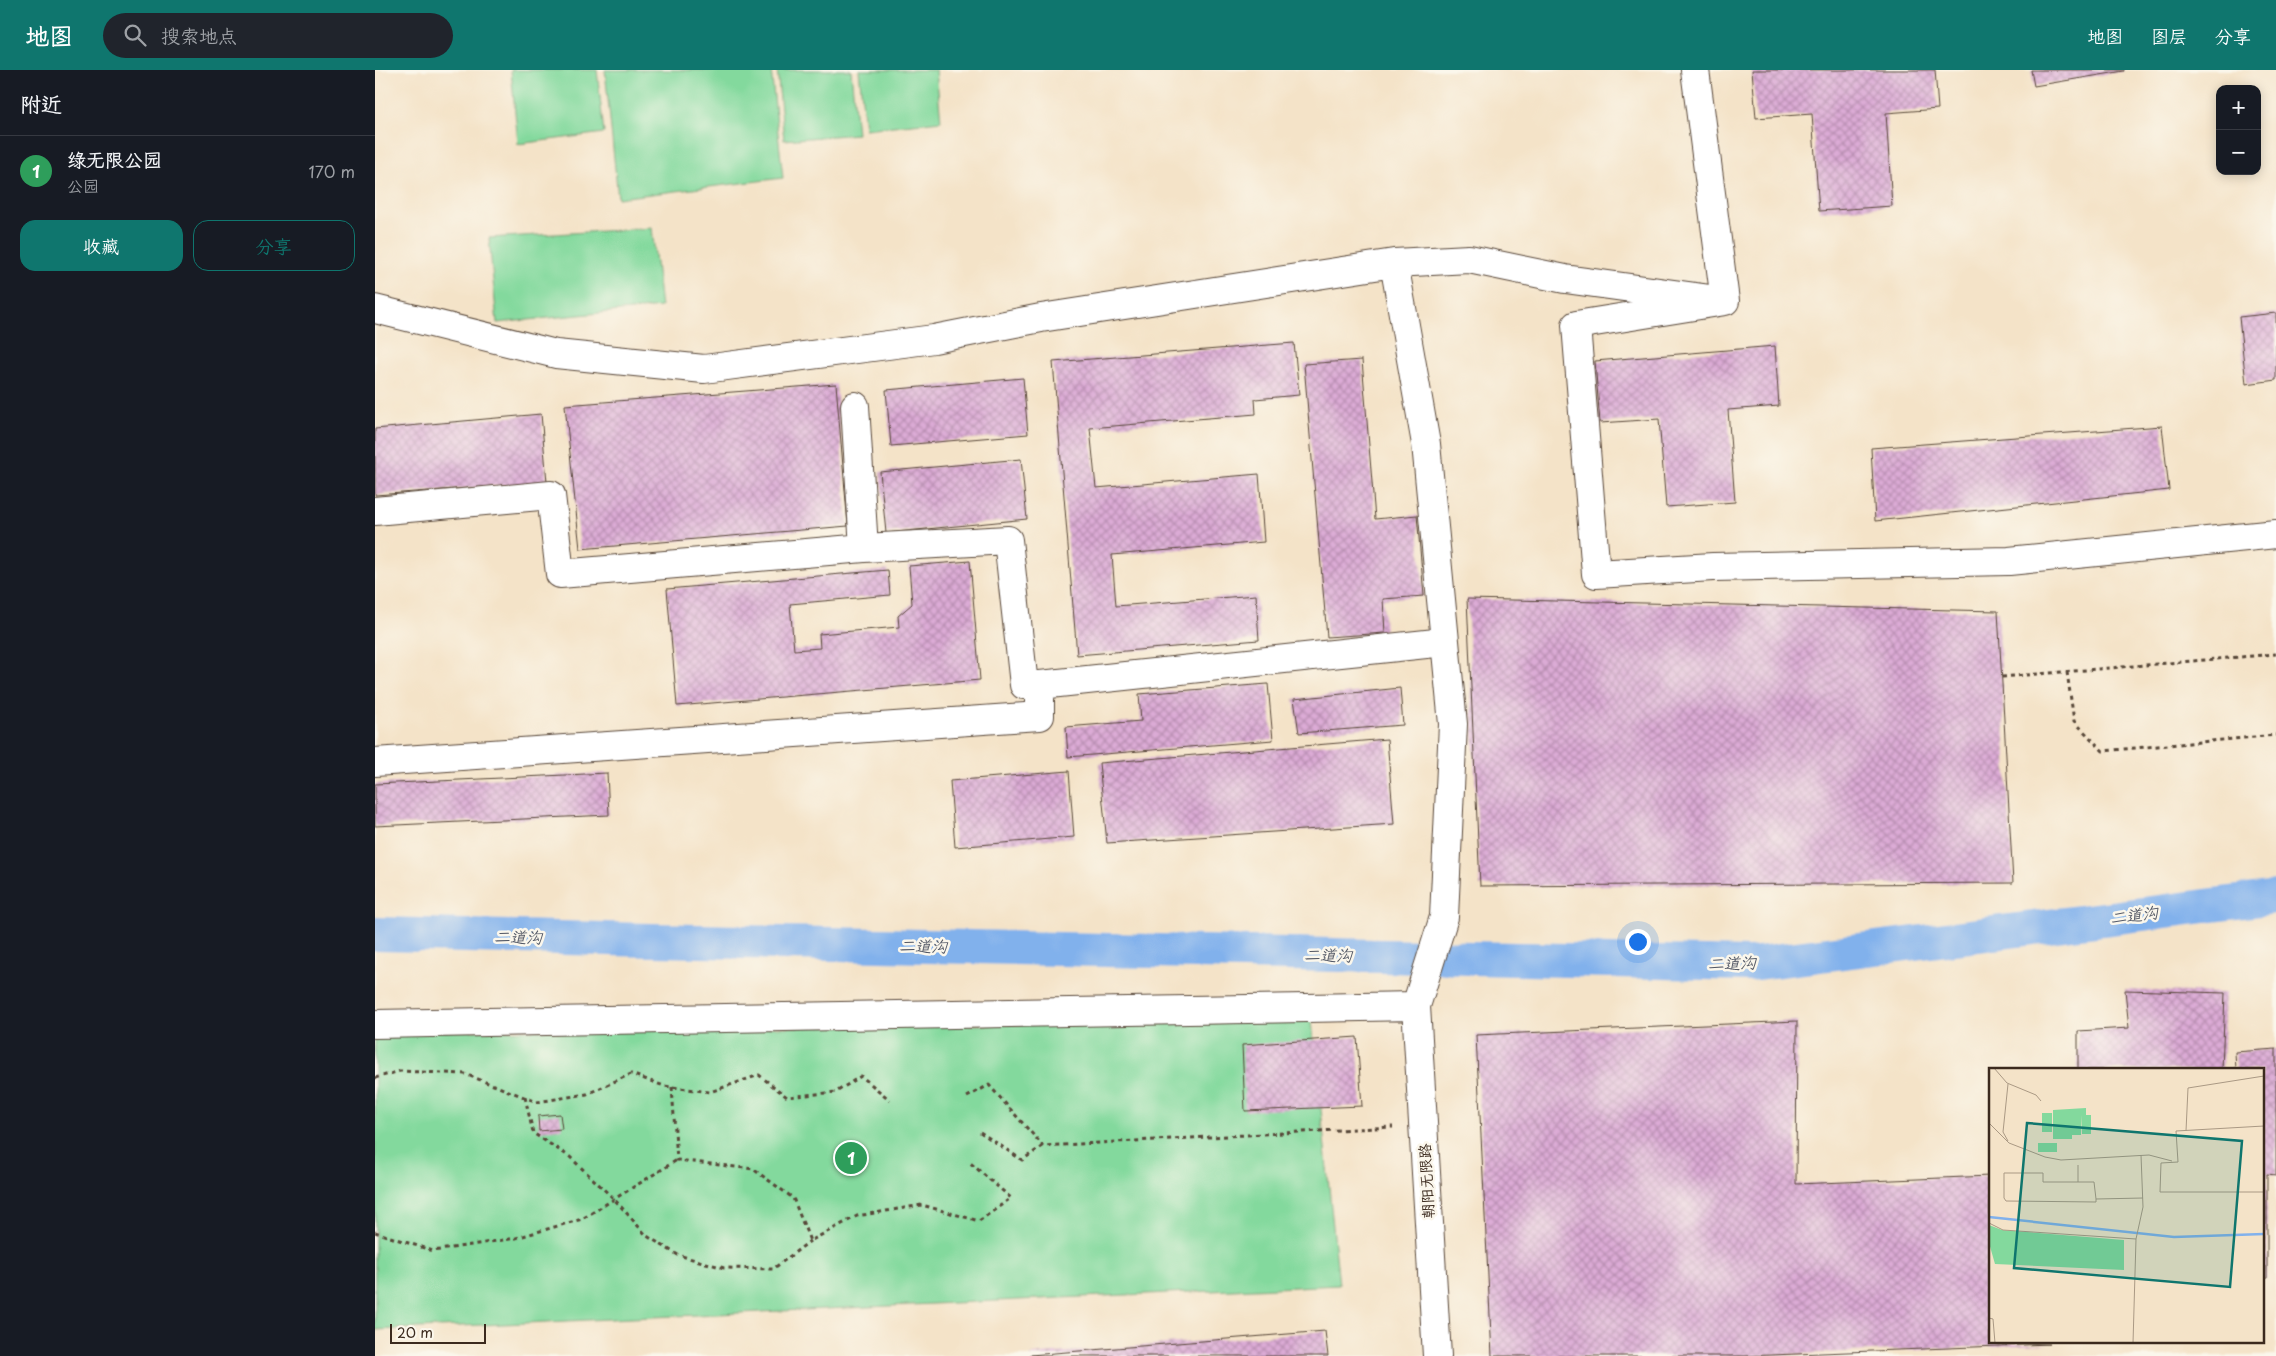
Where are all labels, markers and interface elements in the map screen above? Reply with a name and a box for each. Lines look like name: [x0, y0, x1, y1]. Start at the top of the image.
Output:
search box: [103, 13, 453, 58]
text: 地图: [25, 17, 73, 53]
icon: search: [121, 21, 149, 49]
text: 搜索地点: [161, 21, 237, 49]
text: 地图: [2087, 22, 2123, 49]
text: 图层: [2151, 22, 2187, 49]
text: 分享: [2215, 22, 2251, 49]
map controls: [2216, 85, 2261, 175]
button: +: [2216, 85, 2261, 130]
text: 附近: [20, 87, 62, 119]
button: −: [2216, 130, 2261, 175]
text: 绿无限公园: [67, 145, 162, 173]
text: 1: [32, 159, 40, 183]
text: 170 m: [309, 159, 355, 183]
text: 公园: [67, 173, 99, 197]
button: 收藏: [20, 220, 183, 271]
button: 分享: [193, 220, 355, 271]
water label: 二道沟: [2109, 899, 2161, 929]
water label: 二道沟: [494, 924, 544, 948]
your location: [1625, 929, 1651, 955]
water label: 二道沟: [899, 933, 949, 957]
water label: 二道沟: [1304, 942, 1354, 966]
water label: 二道沟: [1708, 950, 1758, 974]
inset map: [1989, 1068, 2263, 1344]
pin: 1: [835, 1139, 867, 1177]
street label: 朝阳无限路: [1412, 1143, 1439, 1219]
scale bar: [390, 1321, 486, 1344]
text: 20 m: [397, 1322, 433, 1343]

